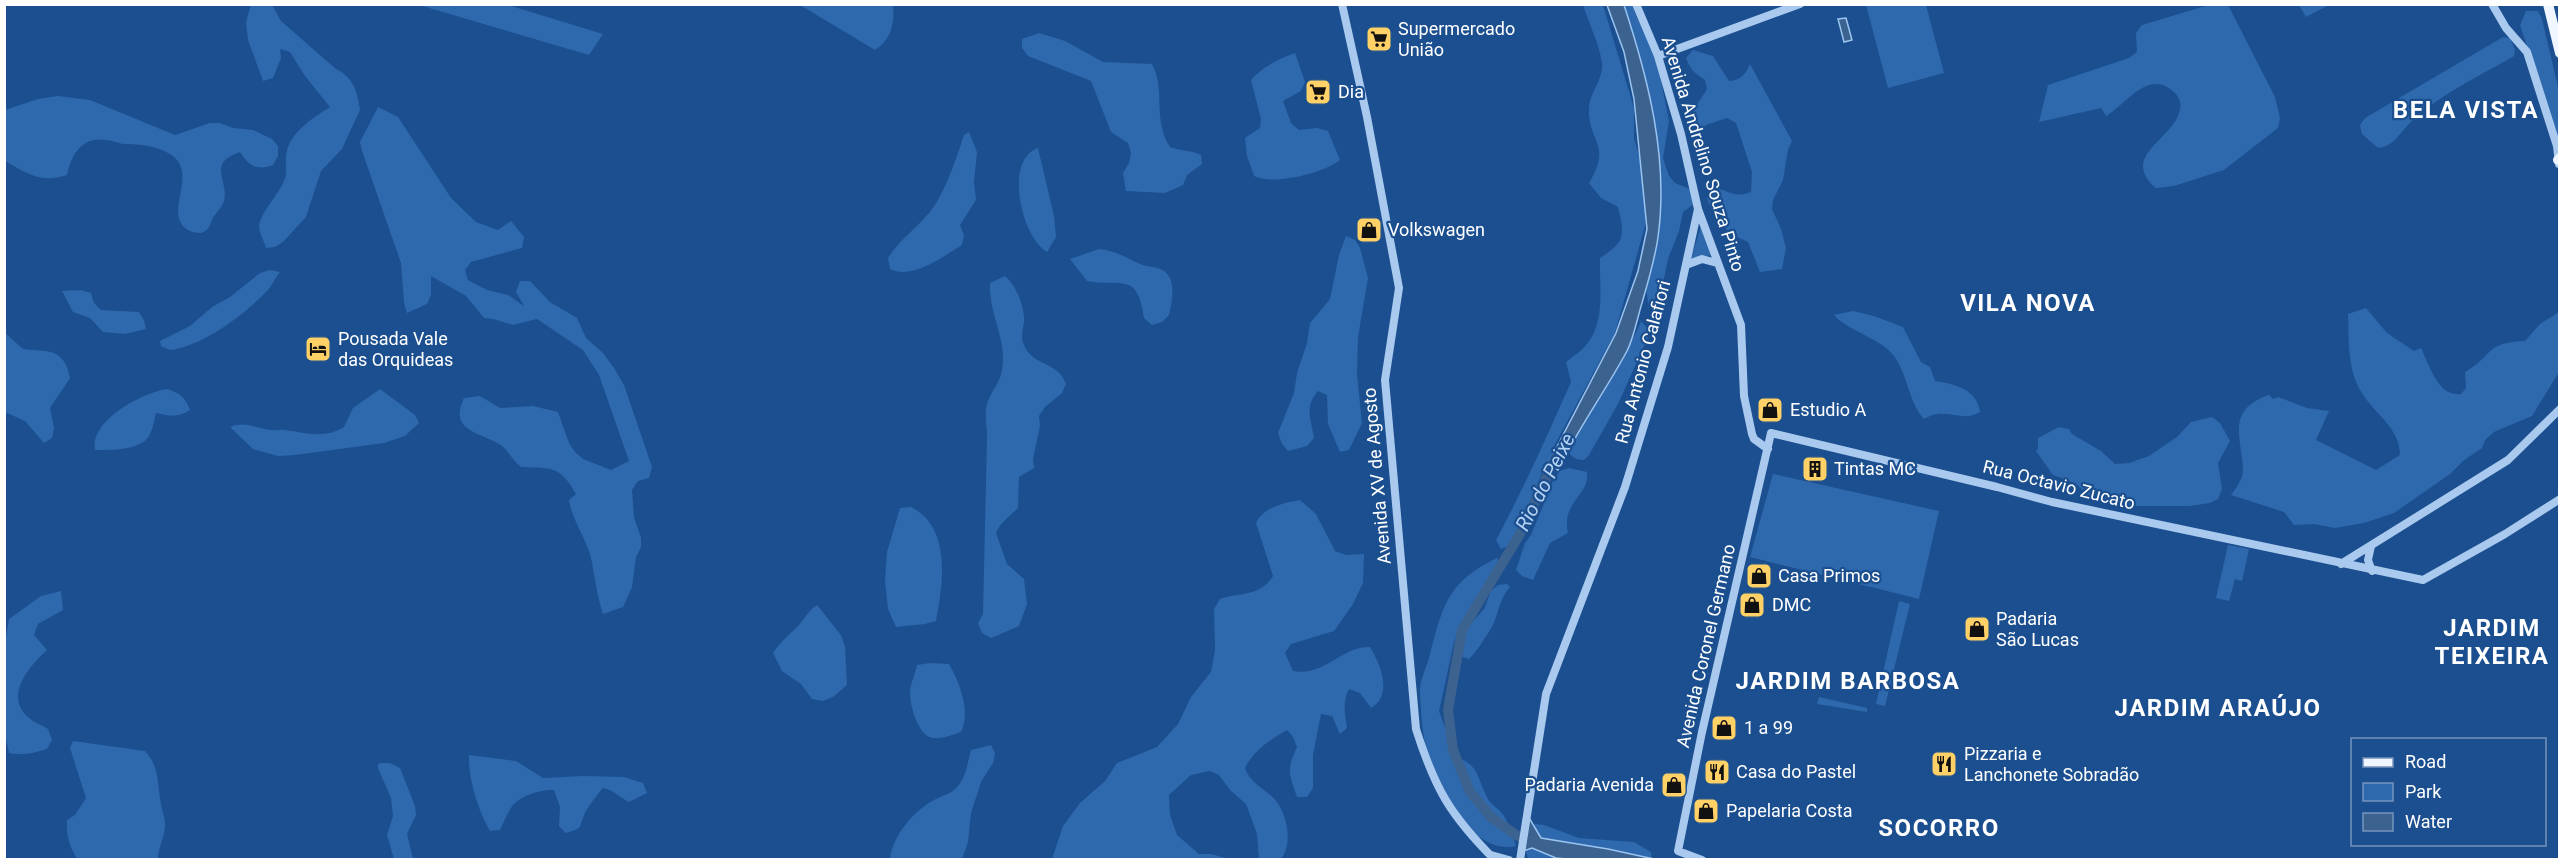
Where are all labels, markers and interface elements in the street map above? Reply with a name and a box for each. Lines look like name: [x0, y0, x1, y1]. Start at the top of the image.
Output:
place label: Supermercado União: [1398, 18, 1515, 60]
supermarket icon: Supermercado União: [1364, 24, 1394, 54]
street label: Avenida Andrelino Souza Pinto: [1658, 34, 1749, 274]
supermarket icon: Dia: [1303, 77, 1333, 107]
place label: Dia: [1338, 81, 1364, 102]
district label: BELA VISTA: [2393, 96, 2539, 124]
shop icon: Volkswagen: [1354, 215, 1384, 245]
place label: Volkswagen: [1388, 219, 1485, 240]
street label: Rua Antonio Calafiori: [1611, 278, 1674, 446]
district label: VILA NOVA: [1960, 289, 2096, 317]
place label: Pousada Vale das Orquideas: [338, 328, 453, 370]
hotel icon: Pousada Vale das Orquideas: [303, 334, 333, 364]
street label: Avenida XV de Agosto: [1358, 387, 1395, 565]
shop icon: Estudio A: [1755, 395, 1785, 425]
place label: Estudio A: [1790, 399, 1867, 420]
water label: Rio do Peixe: [1510, 429, 1580, 535]
building icon: Tintas MC: [1800, 454, 1830, 484]
street label: Rua Octavio Zucato: [1981, 455, 2137, 514]
place label: Tintas MC: [1834, 458, 1916, 479]
street label: Avenida Coronel Germano: [1672, 542, 1739, 750]
shop icon: Casa Primos: [1744, 561, 1774, 591]
place label: Casa Primos: [1778, 565, 1880, 586]
shop icon: DMC: [1737, 590, 1767, 620]
place label: DMC: [1772, 594, 1811, 615]
place label: Padaria São Lucas: [1996, 608, 2079, 650]
shop icon: Padaria São Lucas: [1962, 614, 1992, 644]
district label: JARDIM TEIXEIRA: [2435, 614, 2549, 670]
district label: JARDIM BARBOSA: [1736, 667, 1960, 695]
district label: JARDIM ARAÚJO: [2115, 694, 2321, 722]
shop icon: 1 a 99: [1709, 713, 1739, 743]
place label: 1 a 99: [1744, 717, 1793, 738]
legend: [2351, 738, 2546, 846]
place label: Pizzaria e Lanchonete Sobradão: [1964, 743, 2139, 785]
restaurant icon: Pizzaria e Lanchonete Sobradão: [1929, 749, 1959, 779]
text: Road: [2405, 751, 2446, 772]
restaurant icon: Casa do Pastel: [1702, 757, 1732, 787]
place label: Casa do Pastel: [1736, 761, 1856, 782]
shop icon: Padaria Avenida: [1659, 770, 1689, 800]
place label: Padaria Avenida: [1525, 774, 1654, 795]
text: Park: [2405, 781, 2442, 802]
shop icon: Papelaria Costa: [1691, 796, 1721, 826]
place label: Papelaria Costa: [1726, 800, 1853, 821]
text: Water: [2405, 811, 2452, 832]
district label: SOCORRO: [1878, 814, 2000, 842]

